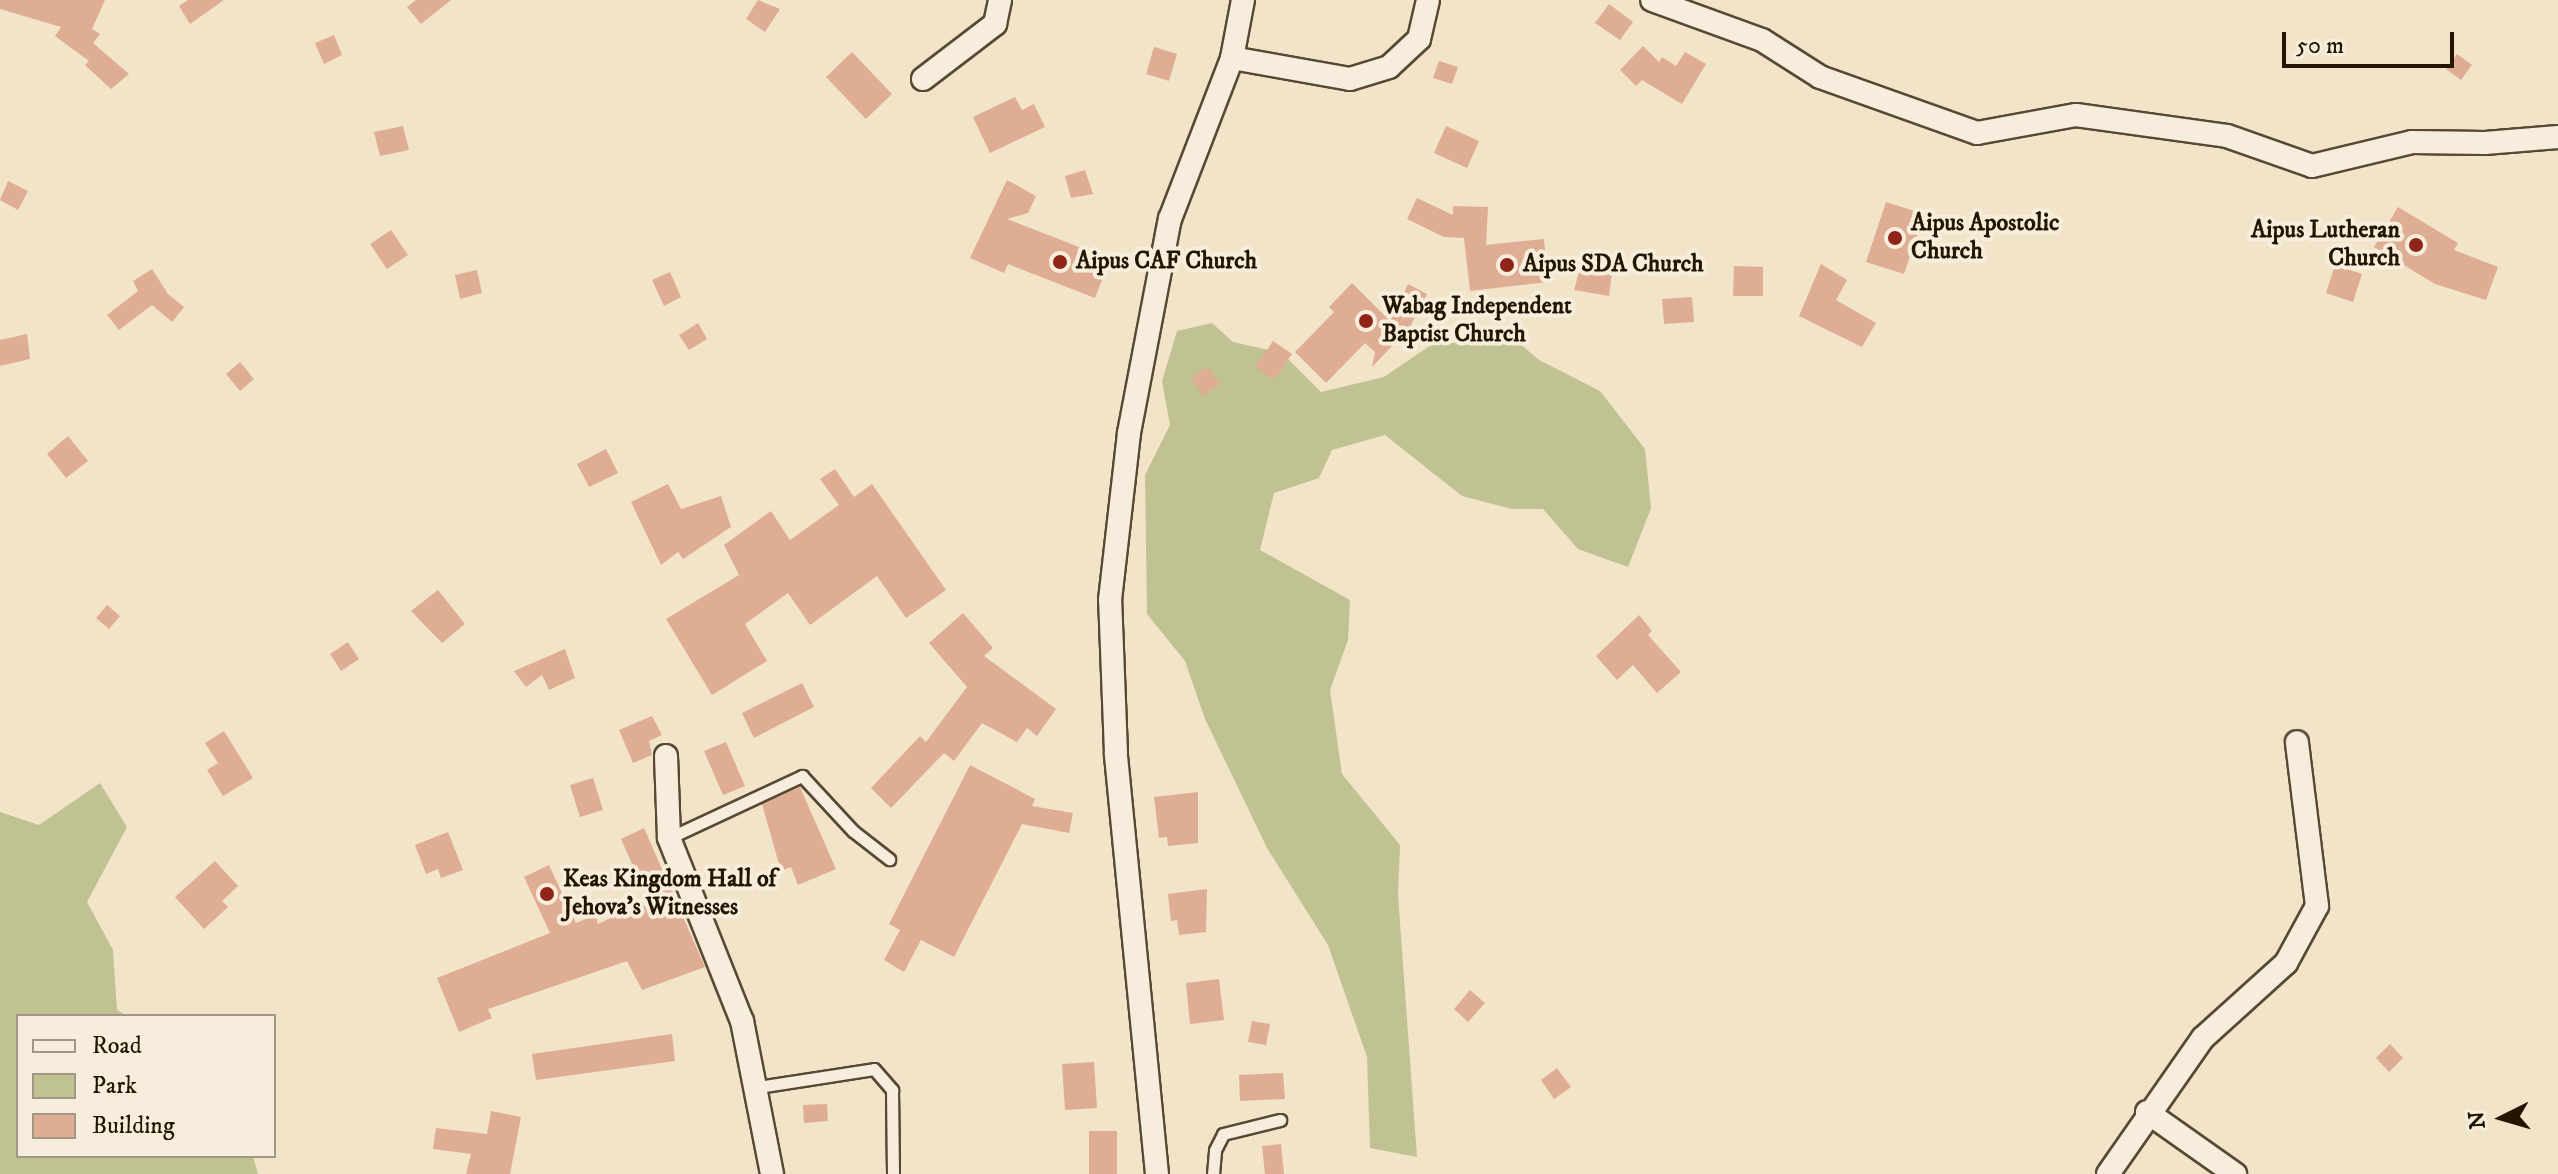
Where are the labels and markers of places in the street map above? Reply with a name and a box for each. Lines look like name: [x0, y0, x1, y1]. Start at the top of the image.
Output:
place label: Aipus Apostolic Church: [1911, 210, 2059, 266]
place label: Aipus Lutheran Church: [2251, 217, 2400, 273]
marker: Aipus Apostolic Church: [1886, 229, 1904, 247]
marker: Aipus Lutheran Church: [2407, 236, 2425, 254]
place label: Aipus CAF Church: [1076, 248, 1257, 276]
place label: Aipus SDA Church: [1523, 251, 1704, 279]
marker: Aipus CAF Church: [1051, 253, 1069, 271]
marker: Aipus SDA Church: [1498, 256, 1516, 274]
place label: Wabag Independent Baptist Church: [1382, 293, 1572, 349]
marker: Wabag Independent Baptist Church: [1357, 312, 1375, 330]
place label: Keas Kingdom Hall of Jehova's Witnesses: [563, 866, 776, 922]
marker: Keas Kingdom Hall of Jehova's Witnesses: [538, 885, 556, 903]

